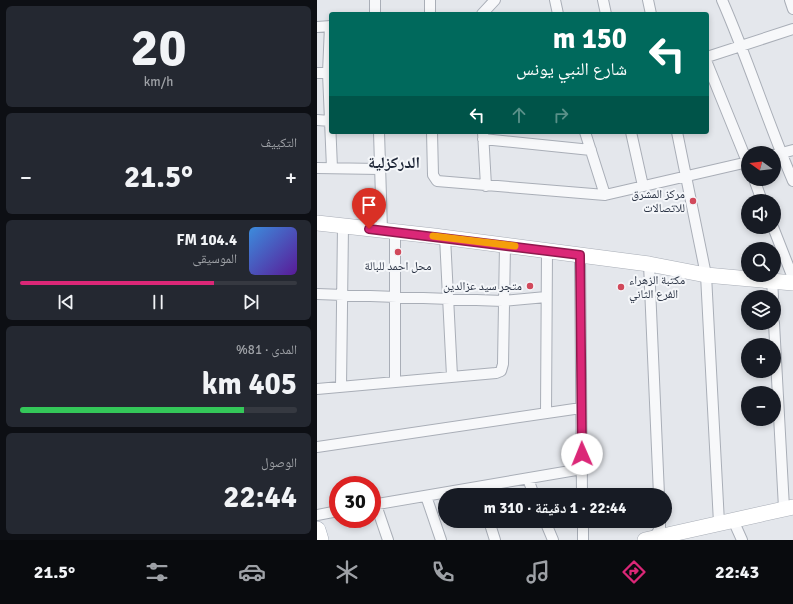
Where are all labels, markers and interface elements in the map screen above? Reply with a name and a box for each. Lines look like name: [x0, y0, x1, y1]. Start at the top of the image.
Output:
text: 20: [130, 16, 187, 80]
text: 150 m: [553, 22, 627, 56]
icon: left: [641, 28, 693, 80]
text: شارع النبي يونس: [516, 58, 627, 80]
text: km/h: [144, 74, 173, 90]
icon: left: [466, 104, 488, 126]
icon: ahead: [508, 104, 530, 126]
icon: right: [550, 104, 572, 126]
text: التكييف: [261, 135, 297, 151]
north arrow: [741, 146, 781, 186]
map controls: [741, 146, 781, 426]
district label: الدركزلية: [368, 153, 420, 173]
text: 21.5°: [124, 159, 193, 196]
text: −: [20, 164, 32, 191]
text: +: [285, 164, 297, 191]
place label: مركز المشرق للاتصالات: [631, 187, 685, 216]
pin: [352, 188, 386, 229]
icon: arrive: [358, 194, 380, 216]
button: sound: [741, 194, 781, 234]
marker: مركز المشرق للاتصالات: [688, 196, 698, 206]
text: 104.4 FM: [176, 231, 237, 249]
button: search: [741, 242, 781, 282]
marker: محل احمد للبالة: [393, 247, 403, 257]
text: الموسيقى: [193, 251, 237, 267]
place label: محل احمد للبالة: [365, 259, 431, 274]
place label: مكتبة الزهراء الفرع الثاني: [629, 273, 685, 304]
place label: متجر سيد عزالدين: [443, 279, 522, 294]
marker: متجر سيد عزالدين: [525, 281, 535, 291]
marker: مكتبة الزهراء الفرع الثاني: [616, 282, 626, 292]
button: layers: [741, 290, 781, 330]
icon: previous: [55, 291, 77, 313]
icon: pause: [147, 291, 169, 313]
icon: next: [240, 291, 262, 313]
button: +: [741, 338, 781, 378]
text: المدى · 81%: [236, 342, 297, 358]
text: 405 km: [202, 366, 297, 403]
button: −: [741, 386, 781, 426]
position arrow: [561, 433, 603, 475]
text: الوصول: [261, 455, 297, 471]
speed limit sign: 30: [329, 476, 381, 528]
text: 22:44: [223, 479, 297, 516]
text: 22:44 · 1 دقيقة · 310 m: [484, 499, 626, 517]
icon: filters: [143, 558, 171, 586]
icon: car: [238, 558, 266, 586]
icon: climate: [333, 558, 361, 586]
icon: phone: [429, 558, 457, 586]
icon: music: [524, 558, 552, 586]
icon: directions: [620, 558, 648, 586]
text: 21.5°: [34, 561, 75, 583]
text: 22:43: [715, 561, 759, 583]

